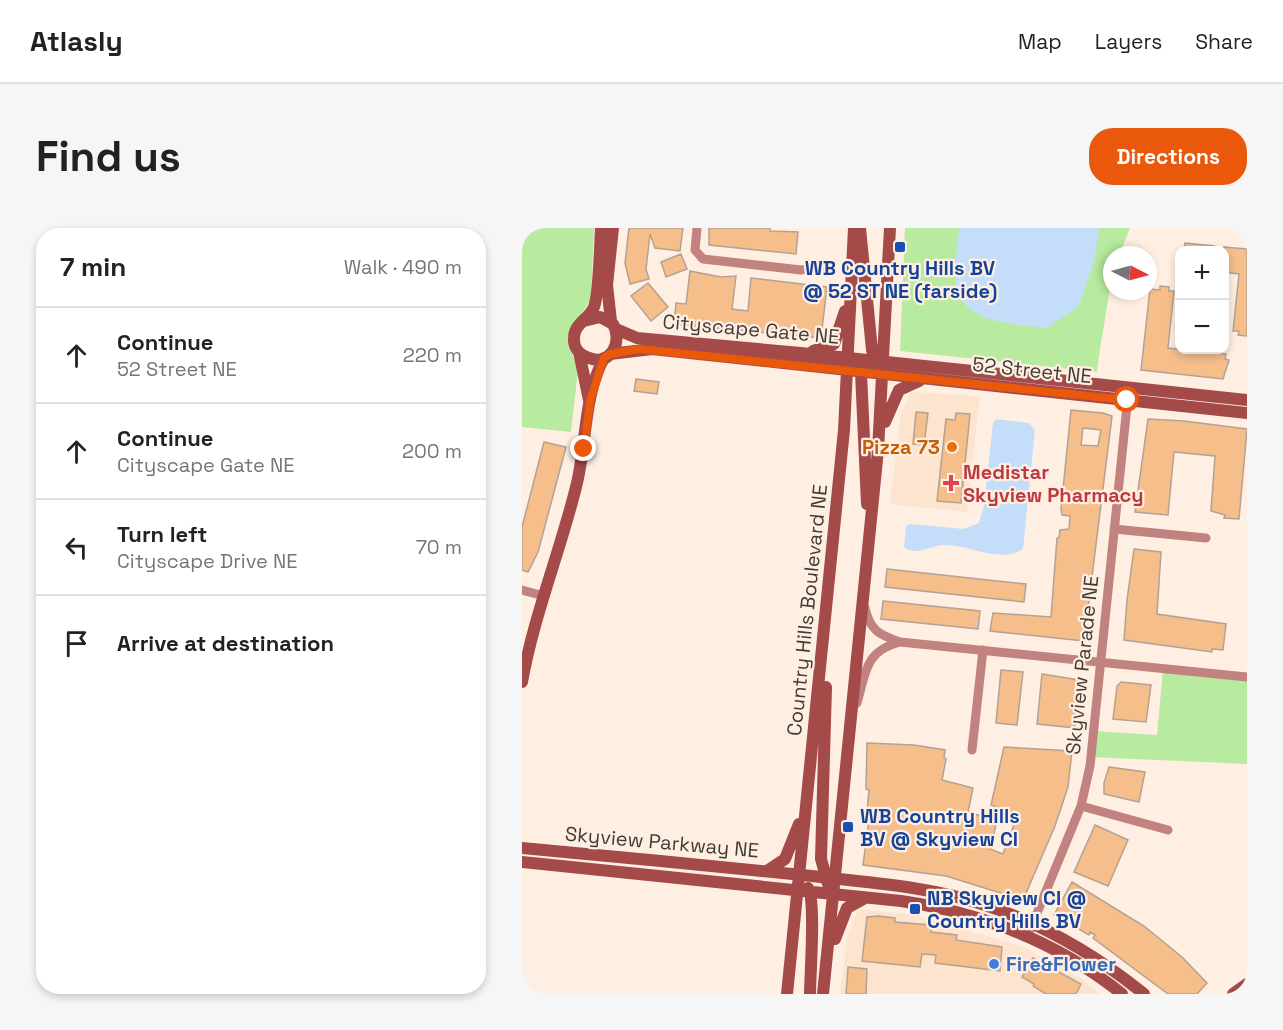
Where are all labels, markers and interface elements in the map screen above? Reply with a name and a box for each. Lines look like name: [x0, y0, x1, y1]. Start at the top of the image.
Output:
text: Atlasly: [30, 23, 123, 59]
text: Map: [1018, 28, 1062, 55]
text: Layers: [1095, 28, 1162, 55]
text: Share: [1195, 28, 1253, 55]
button: Directions: [1089, 128, 1247, 185]
text: Find us: [36, 130, 181, 183]
marker: WB Country Hills BV @ 52 ST NE (farside): [893, 240, 907, 254]
north arrow: [1103, 246, 1157, 300]
map controls: [1175, 246, 1229, 354]
button: +: [1175, 246, 1229, 300]
text: 7 min: [60, 250, 126, 284]
text: Walk · 490 m: [344, 254, 462, 280]
place label: WB Country Hills BV @ 52 ST NE (farside): [803, 255, 997, 304]
button: −: [1175, 300, 1229, 354]
street label: Cityscape Gate NE: [661, 308, 841, 350]
text: Continue: [117, 328, 213, 356]
icon: ahead: [60, 339, 93, 372]
text: 220 m: [403, 342, 462, 368]
street label: 52 Street NE: [971, 351, 1093, 389]
text: 52 Street NE: [117, 356, 237, 382]
route start: [1113, 386, 1139, 412]
text: Continue: [117, 424, 213, 452]
place label: Pizza 73: [862, 434, 940, 460]
icon: ahead: [60, 435, 93, 468]
route end: [570, 435, 596, 461]
text: 200 m: [402, 438, 462, 464]
marker: Pizza 73: [945, 440, 959, 454]
text: Cityscape Gate NE: [117, 452, 294, 478]
place label: Medistar Skyview Pharmacy: [963, 459, 1144, 508]
marker: Medistar Skyview Pharmacy: [944, 476, 958, 490]
street label: Country Hills Boulevard NE: [781, 483, 833, 737]
text: Turn left: [117, 520, 207, 548]
icon: left: [60, 531, 93, 564]
text: 70 m: [416, 534, 462, 560]
text: Cityscape Drive NE: [117, 548, 298, 574]
street label: Skyview Parade NE: [1060, 574, 1104, 756]
icon: arrive: [60, 627, 93, 660]
text: Arrive at destination: [117, 629, 334, 657]
place label: WB Country Hills BV @ Skyview CI: [860, 803, 1020, 852]
marker: WB Country Hills BV @ Skyview CI: [841, 820, 855, 834]
street label: Skyview Parkway NE: [564, 821, 760, 863]
place label: NB Skyview CI @ Country Hills BV: [927, 885, 1087, 934]
marker: NB Skyview CI @ Country Hills BV: [908, 902, 922, 916]
place label: Fire&Flower: [1006, 951, 1116, 977]
marker: Fire&Flower: [987, 957, 1001, 971]

